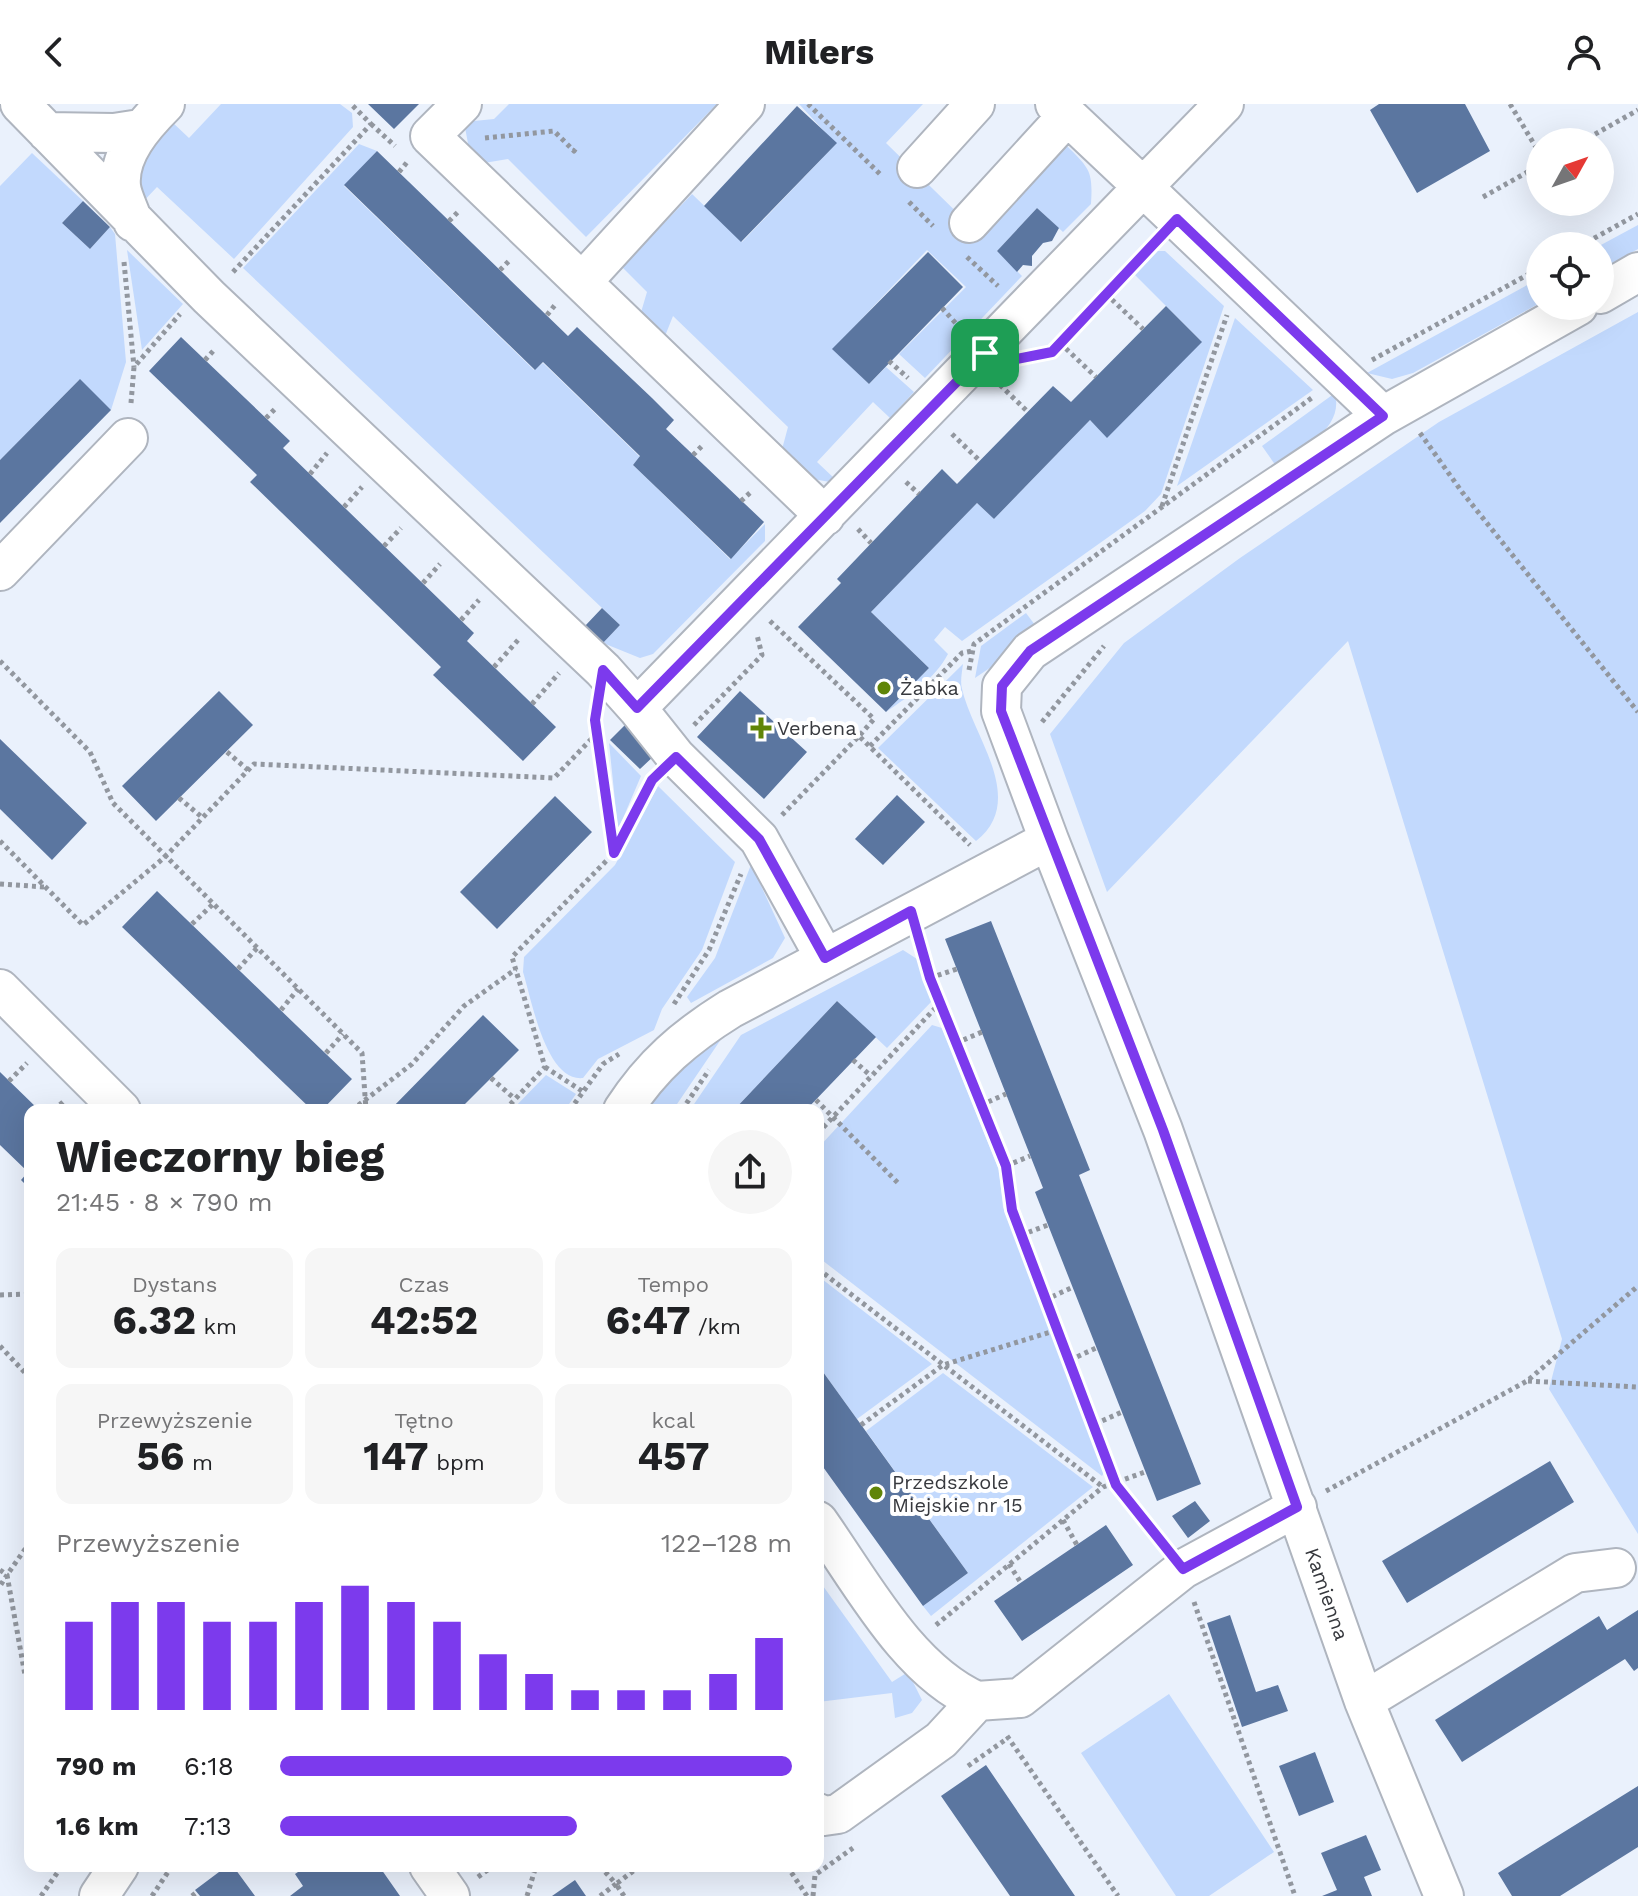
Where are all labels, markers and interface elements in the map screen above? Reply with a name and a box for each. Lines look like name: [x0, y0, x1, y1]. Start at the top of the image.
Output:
icon: back: [32, 30, 76, 74]
icon: person: [1562, 30, 1606, 74]
text: Milers: [764, 31, 874, 73]
north arrow: [1526, 128, 1614, 216]
map controls: [1526, 128, 1614, 320]
button: locate: [1526, 232, 1614, 320]
pin: [951, 319, 1019, 387]
icon: arrive: [963, 331, 1007, 375]
place label: Żabka: [900, 676, 959, 700]
marker: Żabka: [875, 679, 893, 697]
place label: Verbena: [777, 716, 857, 740]
marker: Verbena: [752, 719, 770, 737]
button: share: [708, 1130, 792, 1214]
text: Wieczorny bieg: [56, 1131, 384, 1183]
text: 21:45 · 8 × 790 m: [56, 1187, 272, 1217]
text: Dystans: [132, 1272, 217, 1297]
text: Czas: [399, 1272, 449, 1297]
text: Tempo: [638, 1272, 709, 1297]
text: 6.32: [112, 1297, 196, 1344]
text: 42:52: [370, 1297, 478, 1344]
text: 6:47: [606, 1297, 690, 1344]
text: km: [196, 1314, 237, 1339]
text: /km: [690, 1314, 741, 1339]
text: Przewyższenie: [97, 1408, 253, 1433]
text: Tętno: [394, 1408, 454, 1433]
text: kcal: [652, 1408, 695, 1433]
text: 56: [136, 1433, 184, 1480]
text: 147: [363, 1433, 429, 1480]
text: 457: [637, 1433, 709, 1480]
text: m: [184, 1450, 213, 1475]
text: bpm: [429, 1450, 485, 1475]
place label: Przedszkole Miejskie nr 15: [892, 1470, 1023, 1517]
marker: Przedszkole Miejskie nr 15: [867, 1484, 885, 1502]
text: Przewyższenie: [56, 1528, 240, 1558]
text: 122–128 m: [661, 1528, 792, 1558]
street label: Kamienna: [1300, 1545, 1354, 1643]
text: 790 m: [56, 1751, 136, 1781]
text: 6:18: [184, 1751, 234, 1781]
text: 1.6 km: [56, 1811, 139, 1841]
text: 7:13: [184, 1811, 232, 1841]

